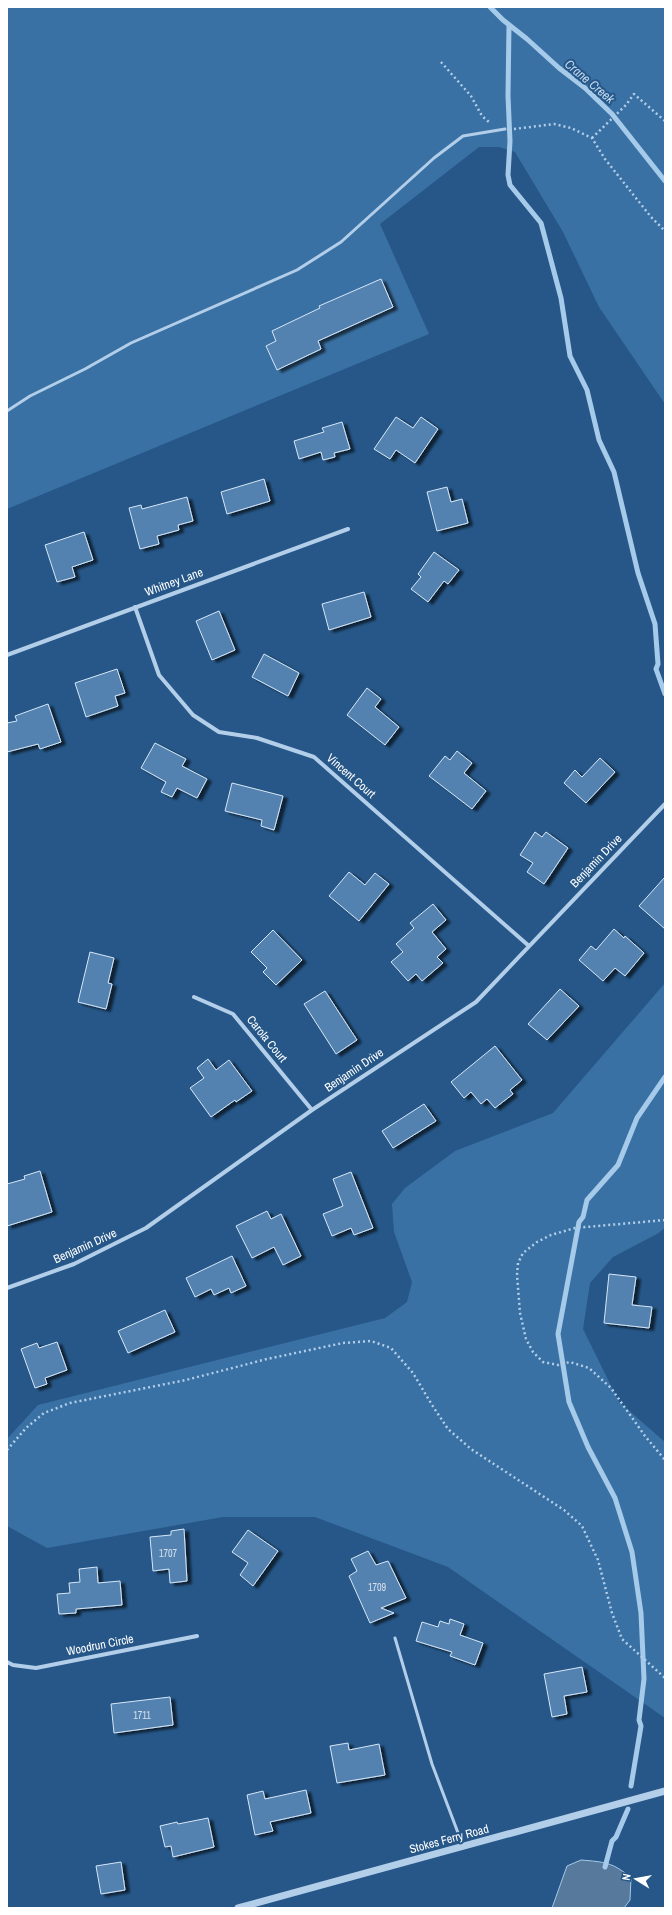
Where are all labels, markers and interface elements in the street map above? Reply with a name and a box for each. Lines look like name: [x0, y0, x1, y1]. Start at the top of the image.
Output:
water label: Crane Creek: [561, 55, 619, 108]
street label: Whitney Lane: [143, 564, 205, 600]
street label: Vincent Court: [323, 750, 379, 802]
street label: Benjamin Drive: [567, 831, 625, 891]
street label: Carola Court: [243, 1012, 291, 1066]
street label: Benjamin Drive: [321, 1044, 387, 1096]
street label: Benjamin Drive: [51, 1225, 119, 1267]
house number: 1707: [159, 1547, 178, 1560]
house number: 1709: [368, 1581, 387, 1594]
street label: Woodrun Circle: [65, 1631, 135, 1659]
house number: 1711: [133, 1709, 151, 1722]
street label: Stokes Ferry Road: [408, 1821, 490, 1857]
north arrow: [616, 1859, 656, 1899]
text: N: [619, 1873, 634, 1882]

